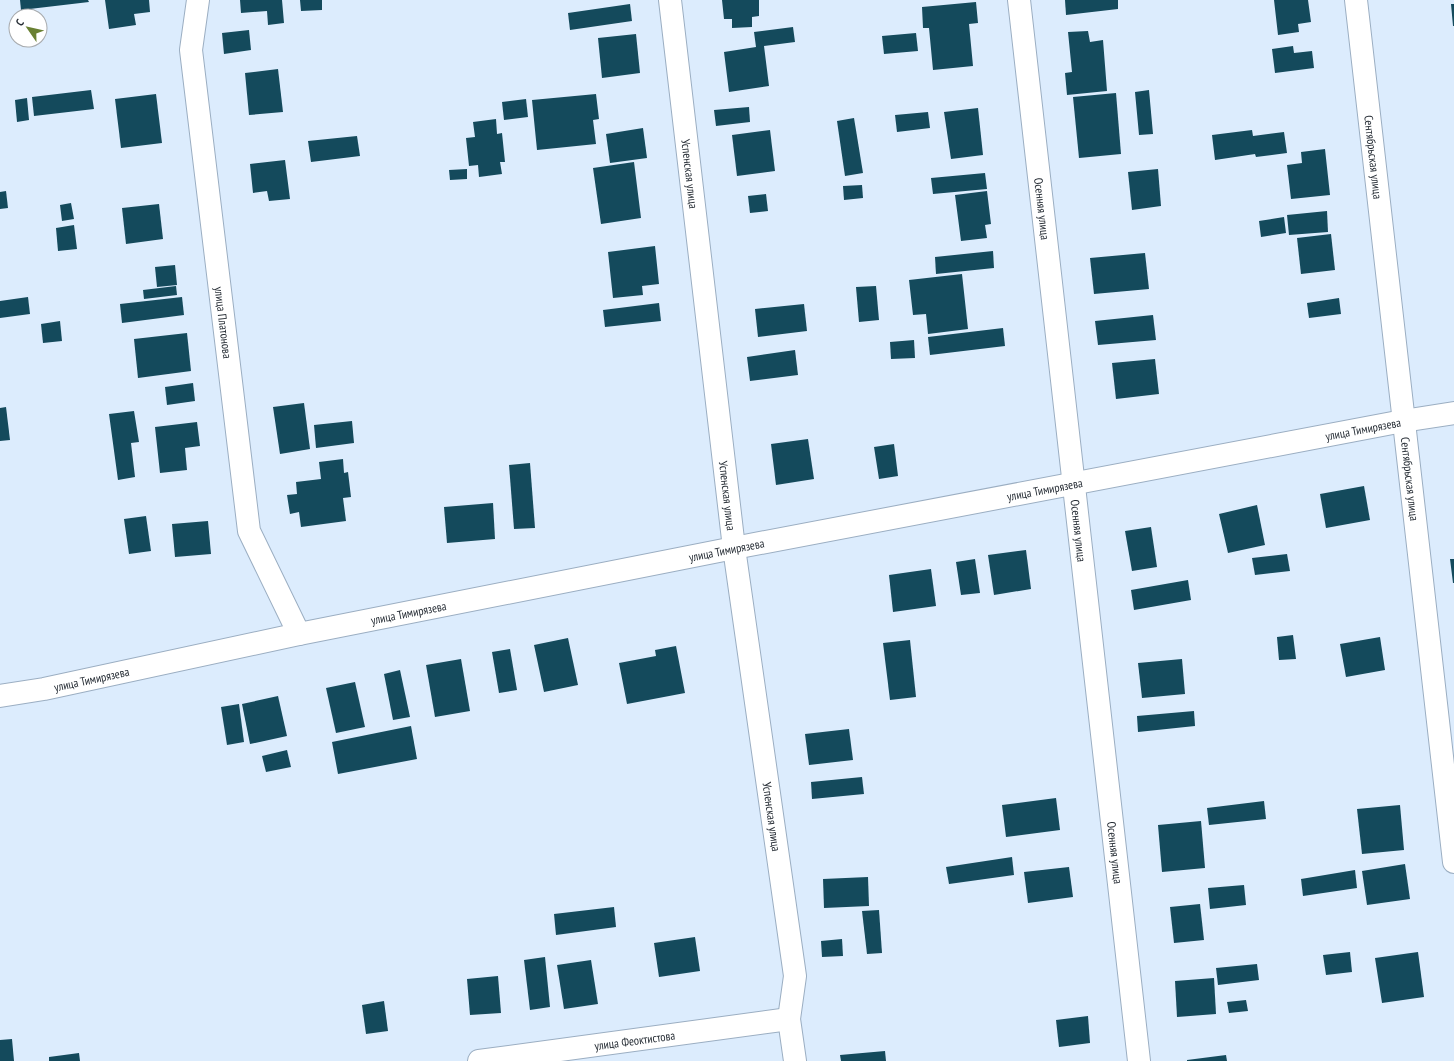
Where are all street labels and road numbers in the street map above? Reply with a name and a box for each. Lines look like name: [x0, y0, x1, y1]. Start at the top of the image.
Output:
street label: Сентябрьская улица: [1362, 114, 1386, 200]
street label: Успенская улица: [679, 138, 702, 210]
street label: Осенняя улица: [1032, 177, 1054, 241]
street label: улица Платонова: [212, 286, 236, 359]
street label: улица Тимирязева: [1324, 414, 1402, 443]
street label: Сентябрьская улица: [1398, 436, 1423, 522]
street label: Успенская улица: [716, 460, 739, 531]
street label: улица Тимирязева: [1006, 474, 1084, 504]
street label: Осенняя улица: [1068, 499, 1090, 563]
street label: улица Тимирязева: [687, 535, 766, 564]
street label: улица Тимирязева: [369, 598, 448, 627]
street label: улица Тимирязева: [52, 663, 131, 694]
street label: Успенская улица: [760, 781, 785, 852]
street label: Осенняя улица: [1104, 821, 1126, 885]
street label: улица Феоктистова: [593, 1027, 676, 1053]

